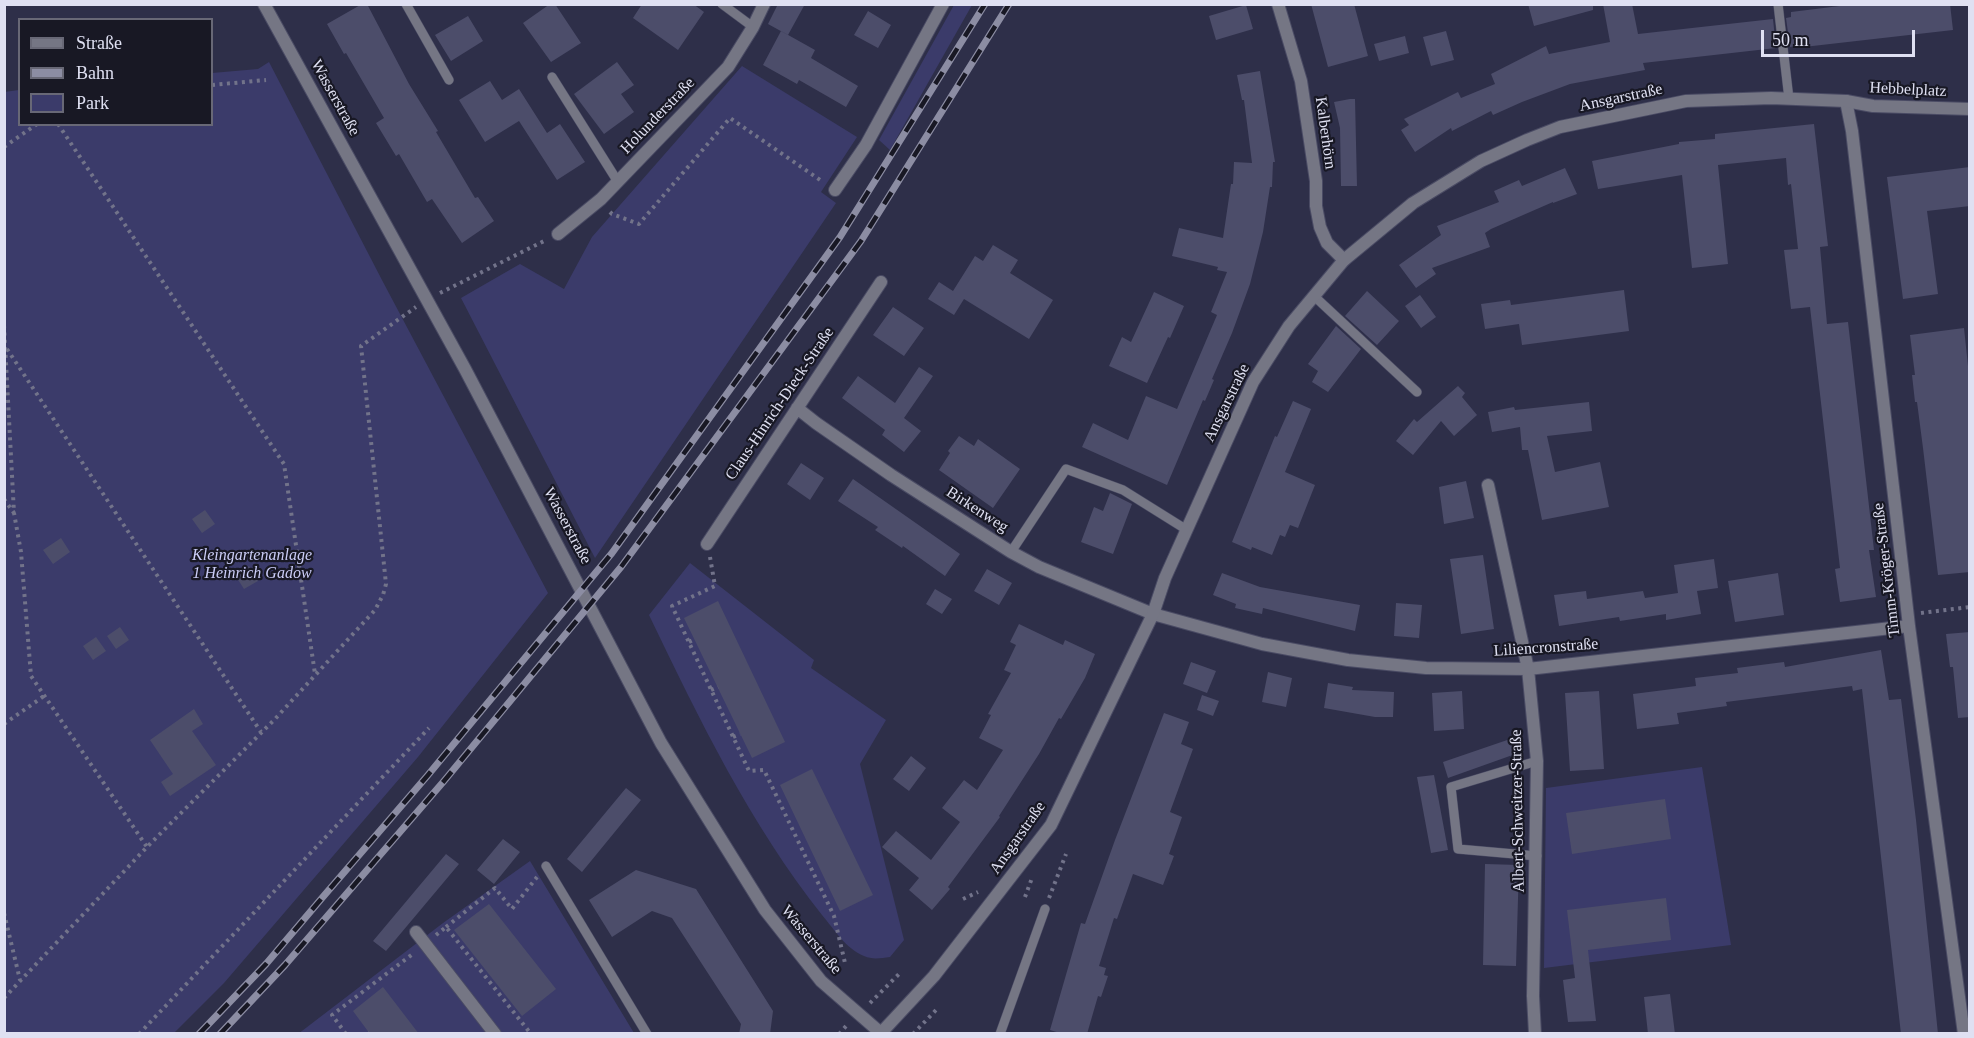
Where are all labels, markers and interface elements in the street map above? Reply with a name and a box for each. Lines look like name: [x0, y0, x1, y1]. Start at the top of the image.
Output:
legend: [18, 18, 213, 126]
scale bar: [1764, 18, 1918, 56]
text: 50 m: [1772, 30, 1809, 50]
text: Straße: [76, 33, 122, 53]
street label: Wasserstraße: [306, 57, 364, 139]
text: Bahn: [76, 63, 114, 83]
street label: Holunderstraße: [617, 74, 699, 158]
street label: Hebbelplatz: [1869, 78, 1947, 102]
street label: Ansgarstraße: [1578, 80, 1664, 116]
text: Park: [76, 93, 109, 113]
street label: Kalberhörn: [1310, 96, 1340, 170]
street label: Claus-Hinrich-Dieck-Straße: [722, 324, 838, 484]
street label: Ansgarstraße: [1200, 361, 1254, 445]
street label: Birkenweg: [942, 483, 1012, 537]
street label: Wasserstraße: [539, 484, 595, 568]
street label: Timm-Kröger-Straße: [1869, 502, 1905, 638]
park label: Kleingartenanlage 1 Heinrich Gadow: [192, 546, 312, 584]
street label: Liliencronstraße: [1493, 635, 1599, 661]
street label: Albert-Schweitzer-Straße: [1507, 729, 1529, 893]
street label: Ansgarstraße: [986, 798, 1050, 878]
street label: Wasserstraße: [777, 902, 845, 978]

